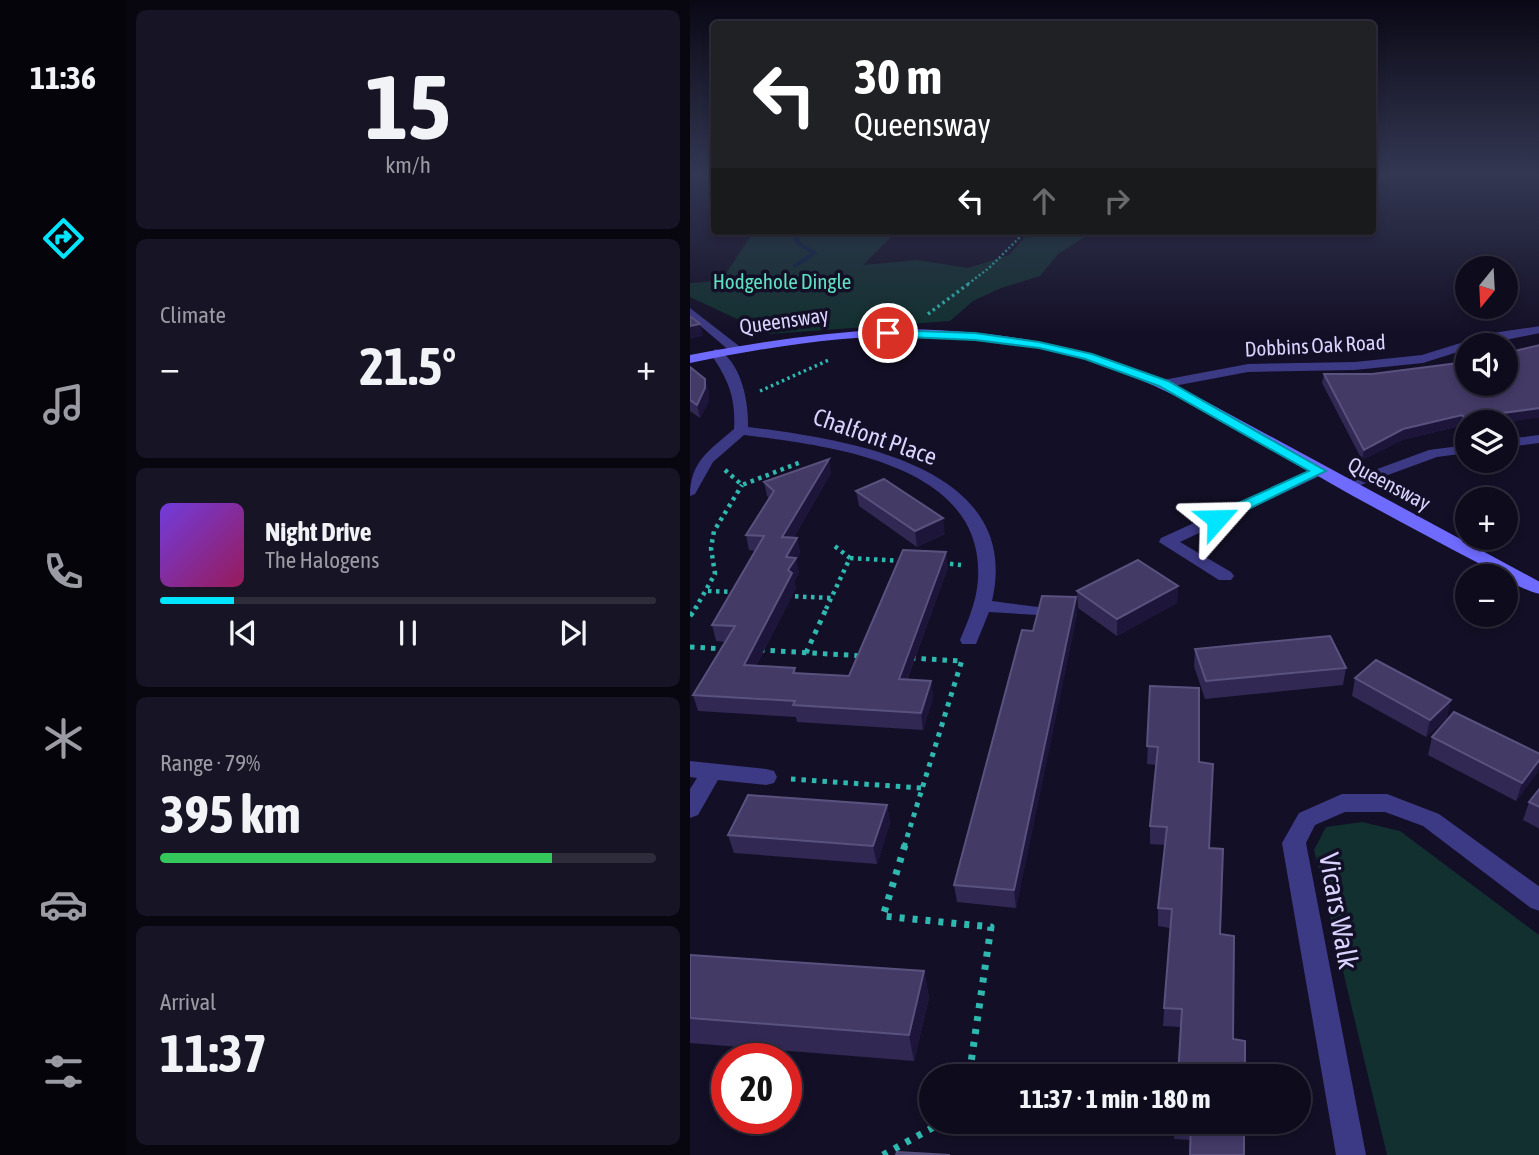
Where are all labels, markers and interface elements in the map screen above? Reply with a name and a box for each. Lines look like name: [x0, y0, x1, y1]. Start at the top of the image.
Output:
text: 30 m: [854, 48, 942, 104]
icon: left: [739, 49, 830, 140]
text: 15: [365, 54, 451, 158]
text: 11:36: [30, 59, 96, 96]
text: Queensway: [854, 106, 991, 143]
text: km/h: [385, 152, 431, 178]
icon: left: [952, 182, 990, 220]
icon: ahead: [1025, 182, 1063, 220]
icon: right: [1098, 182, 1136, 220]
icon: directions: [39, 214, 88, 263]
north arrow: [1455, 256, 1518, 318]
map controls: [1455, 256, 1518, 627]
park label: Hodgehole Dingle: [713, 269, 851, 293]
text: Climate: [160, 302, 226, 328]
street label: Queensway: [738, 302, 830, 338]
pin: [858, 303, 918, 363]
icon: arrive: [869, 314, 907, 352]
street label: Dobbins Oak Road: [1244, 329, 1386, 361]
button: sound: [1455, 333, 1518, 396]
text: 21.5°: [360, 336, 456, 396]
text: −: [160, 345, 180, 388]
text: +: [636, 345, 656, 388]
icon: music: [39, 380, 88, 429]
street label: Chalfont Place: [810, 403, 940, 470]
button: layers: [1455, 410, 1518, 473]
street label: Queensway: [1344, 451, 1435, 515]
position arrow: [1180, 482, 1254, 556]
button: +: [1455, 487, 1518, 550]
text: Night Drive: [265, 517, 372, 547]
icon: phone: [39, 547, 88, 596]
text: The Halogens: [265, 547, 379, 573]
button: −: [1455, 564, 1518, 627]
icon: previous: [224, 614, 262, 652]
icon: pause: [389, 614, 427, 652]
icon: next: [554, 614, 592, 652]
icon: climate: [39, 714, 88, 763]
text: Range · 79%: [160, 750, 260, 776]
text: 395 km: [160, 784, 301, 844]
street label: Vicars Walk: [1313, 850, 1365, 972]
icon: car: [39, 880, 88, 929]
text: Arrival: [160, 989, 216, 1015]
text: 11:37: [160, 1023, 267, 1083]
speed limit sign: 20: [711, 1043, 802, 1134]
icon: filters: [39, 1047, 88, 1096]
text: 11:37 · 1 min · 180 m: [1020, 1084, 1210, 1114]

